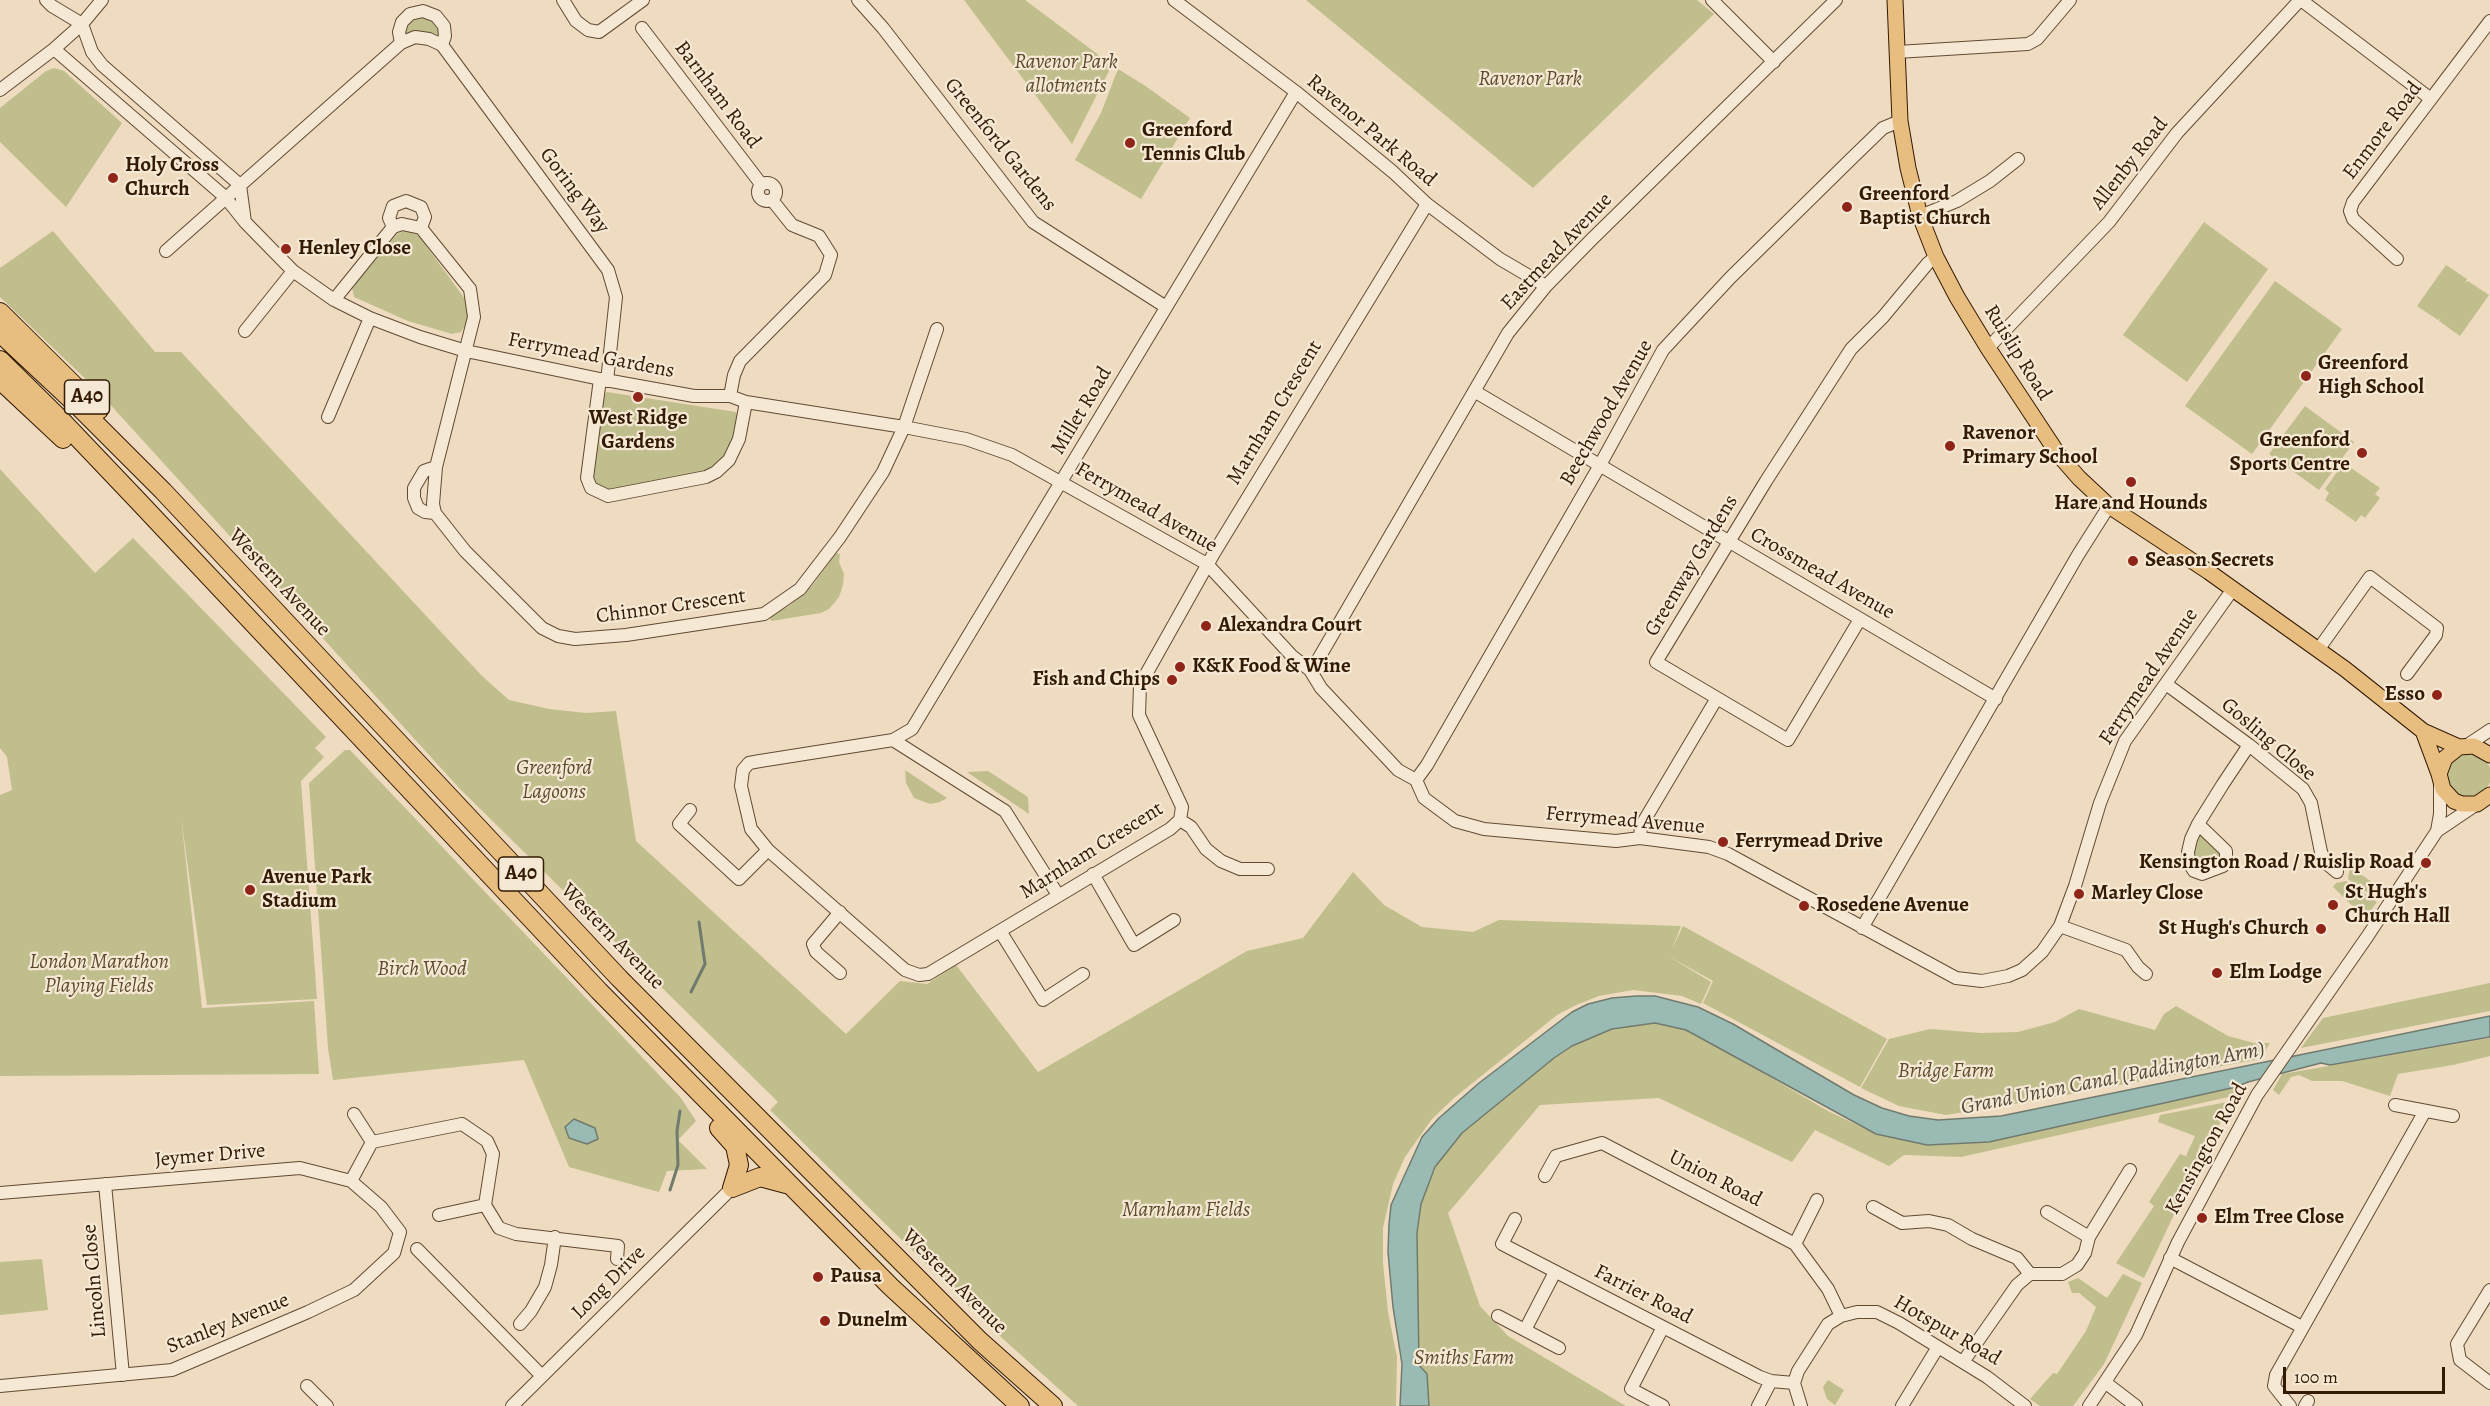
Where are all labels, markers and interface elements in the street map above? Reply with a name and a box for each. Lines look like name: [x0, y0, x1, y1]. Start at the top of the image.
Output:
street label: Barnham Road: [668, 36, 766, 154]
park label: Ravenor Park allotments: [1014, 50, 1118, 100]
park label: Ravenor Park: [1478, 67, 1582, 93]
street label: Ravenor Park Road: [1301, 69, 1441, 193]
street label: Greenford Gardens: [939, 73, 1061, 217]
street label: Enmore Road: [2338, 77, 2428, 185]
street label: Allenby Road: [2086, 113, 2174, 215]
place label: Greenford Tennis Club: [1142, 118, 1245, 168]
marker: Greenford Tennis Club: [1123, 136, 1137, 150]
street label: Goring Way: [534, 143, 614, 239]
place label: Holy Cross Church: [125, 153, 219, 203]
marker: Holy Cross Church: [106, 171, 120, 185]
place label: Greenford Baptist Church: [1859, 182, 1991, 232]
street label: Eastmead Avenue: [1496, 188, 1618, 316]
marker: Greenford Baptist Church: [1840, 200, 1854, 214]
place label: Henley Close: [298, 236, 411, 262]
marker: Henley Close: [279, 242, 293, 256]
street label: Ruislip Road: [1978, 301, 2056, 405]
street label: Ferrymead Gardens: [506, 327, 676, 385]
street label: Marnham Crescent: [1222, 336, 1328, 490]
street label: Beechwood Avenue: [1555, 336, 1659, 490]
place label: Greenford High School: [2318, 351, 2424, 401]
street label: Millet Road: [1046, 363, 1118, 459]
marker: Greenford High School: [2299, 369, 2313, 383]
road number: A40: [64, 380, 110, 414]
marker: West Ridge Gardens: [631, 390, 645, 404]
place label: West Ridge Gardens: [589, 406, 687, 456]
place label: Ravenor Primary School: [1962, 421, 2097, 471]
place label: Greenford Sports Centre: [2230, 428, 2350, 478]
marker: Ravenor Primary School: [1943, 439, 1957, 453]
marker: Greenford Sports Centre: [2355, 446, 2369, 460]
street label: Ferrymead Avenue: [1071, 457, 1221, 559]
marker: Hare and Hounds: [2124, 475, 2138, 489]
street label: Greenway Gardens: [1640, 491, 1744, 641]
place label: Hare and Hounds: [2054, 491, 2208, 517]
street label: Crossmead Avenue: [1745, 522, 1899, 626]
street label: Western Avenue: [223, 524, 335, 642]
place label: Season Secrets: [2145, 548, 2274, 574]
marker: Season Secrets: [2126, 554, 2140, 568]
street label: Chinnor Crescent: [595, 584, 747, 630]
street label: Ferrymead Avenue: [2094, 604, 2204, 750]
place label: Alexandra Court: [1218, 613, 1362, 639]
marker: Alexandra Court: [1199, 619, 1213, 633]
place label: K&K Food & Wine: [1192, 654, 1351, 680]
marker: K&K Food & Wine: [1173, 660, 1187, 674]
place label: Fish and Chips: [1032, 667, 1160, 693]
marker: Fish and Chips: [1165, 673, 1179, 687]
place label: Esso: [2385, 682, 2425, 708]
marker: Esso: [2430, 688, 2444, 702]
street label: Gosling Close: [2215, 693, 2321, 787]
park label: Greenford Lagoons: [516, 756, 592, 806]
street label: Marnham Crescent: [1016, 797, 1168, 905]
street label: Ferrymead Avenue: [1544, 801, 1706, 841]
place label: Ferrymead Drive: [1735, 829, 1883, 855]
marker: Ferrymead Drive: [1716, 835, 1730, 849]
place label: Kensington Road / Ruislip Road: [2139, 850, 2414, 876]
marker: Kensington Road / Ruislip Road: [2419, 856, 2433, 870]
road number: A40: [498, 857, 544, 891]
place label: Avenue Park Stadium: [262, 865, 372, 915]
street label: Western Avenue: [555, 878, 669, 996]
place label: St Hugh's Church Hall: [2345, 880, 2450, 930]
place label: Marley Close: [2091, 881, 2203, 907]
marker: Avenue Park Stadium: [243, 883, 257, 897]
marker: Marley Close: [2072, 887, 2086, 901]
place label: Rosedene Avenue: [1816, 893, 1969, 919]
marker: St Hugh's Church Hall: [2326, 898, 2340, 912]
marker: Rosedene Avenue: [1797, 899, 1811, 913]
place label: St Hugh's Church: [2159, 916, 2309, 942]
marker: St Hugh's Church: [2314, 922, 2328, 936]
park label: London Marathon Playing Fields: [29, 950, 169, 1000]
park label: Birch Wood: [377, 957, 467, 983]
place label: Elm Lodge: [2229, 960, 2322, 986]
marker: Elm Lodge: [2210, 966, 2224, 980]
water label: Grand Union Canal (Paddington Arm): [1959, 1037, 2267, 1121]
park label: Bridge Farm: [1898, 1059, 1994, 1085]
street label: Kensington Road: [2160, 1079, 2254, 1219]
street label: Jeymer Drive: [154, 1139, 266, 1173]
street label: Union Road: [1664, 1145, 1766, 1213]
park label: Marnham Fields: [1122, 1198, 1250, 1224]
place label: Elm Tree Close: [2214, 1205, 2344, 1231]
marker: Elm Tree Close: [2195, 1211, 2209, 1225]
street label: Lincoln Close: [77, 1223, 113, 1339]
street label: Western Avenue: [896, 1224, 1012, 1340]
street label: Long Drive: [567, 1241, 651, 1325]
street label: Farrier Road: [1590, 1259, 1696, 1331]
place label: Pausa: [830, 1264, 882, 1290]
marker: Pausa: [811, 1270, 825, 1284]
street label: Stanley Avenue: [163, 1288, 293, 1360]
street label: Hotspur Road: [1889, 1290, 2005, 1372]
place label: Dunelm: [837, 1308, 908, 1334]
marker: Dunelm: [818, 1314, 832, 1328]
park label: Smiths Farm: [1414, 1346, 1514, 1372]
scale bar: [2286, 1355, 2448, 1393]
text: 100 m: [2294, 1365, 2338, 1389]

